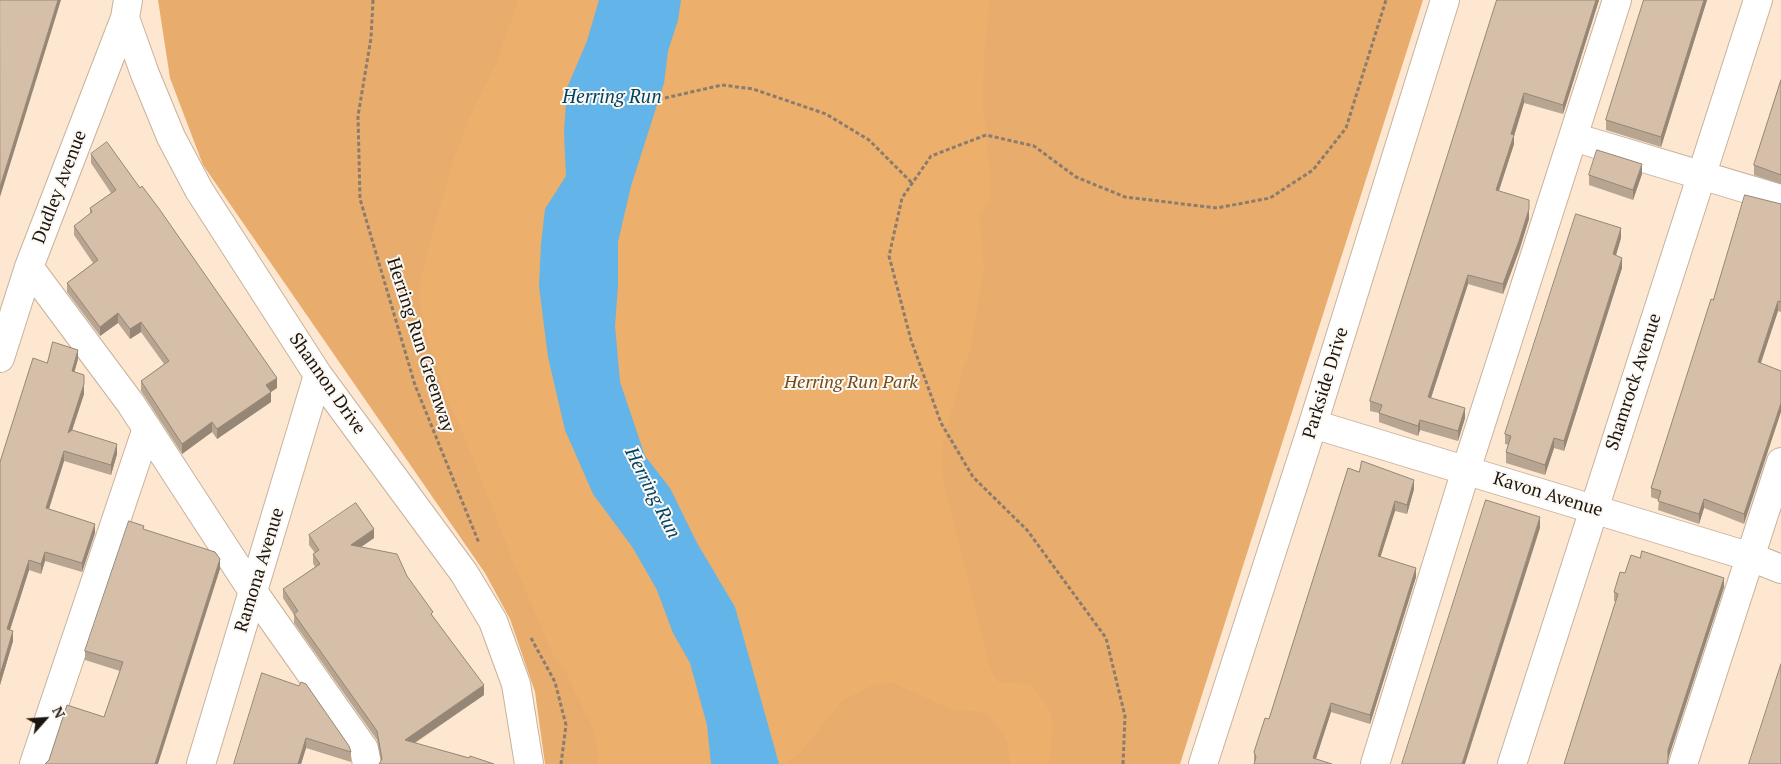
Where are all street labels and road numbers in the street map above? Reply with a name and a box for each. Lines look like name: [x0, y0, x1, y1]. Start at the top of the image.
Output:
street label: Dudley Avenue: [28, 127, 92, 247]
street label: Herring Run Greenway: [382, 255, 458, 435]
street label: Shamrock Avenue: [1602, 311, 1666, 453]
street label: Parkside Drive: [1299, 325, 1353, 441]
street label: Shannon Drive: [284, 329, 370, 439]
street label: Kavon Avenue: [1491, 468, 1605, 522]
street label: Ramona Avenue: [231, 505, 289, 635]

